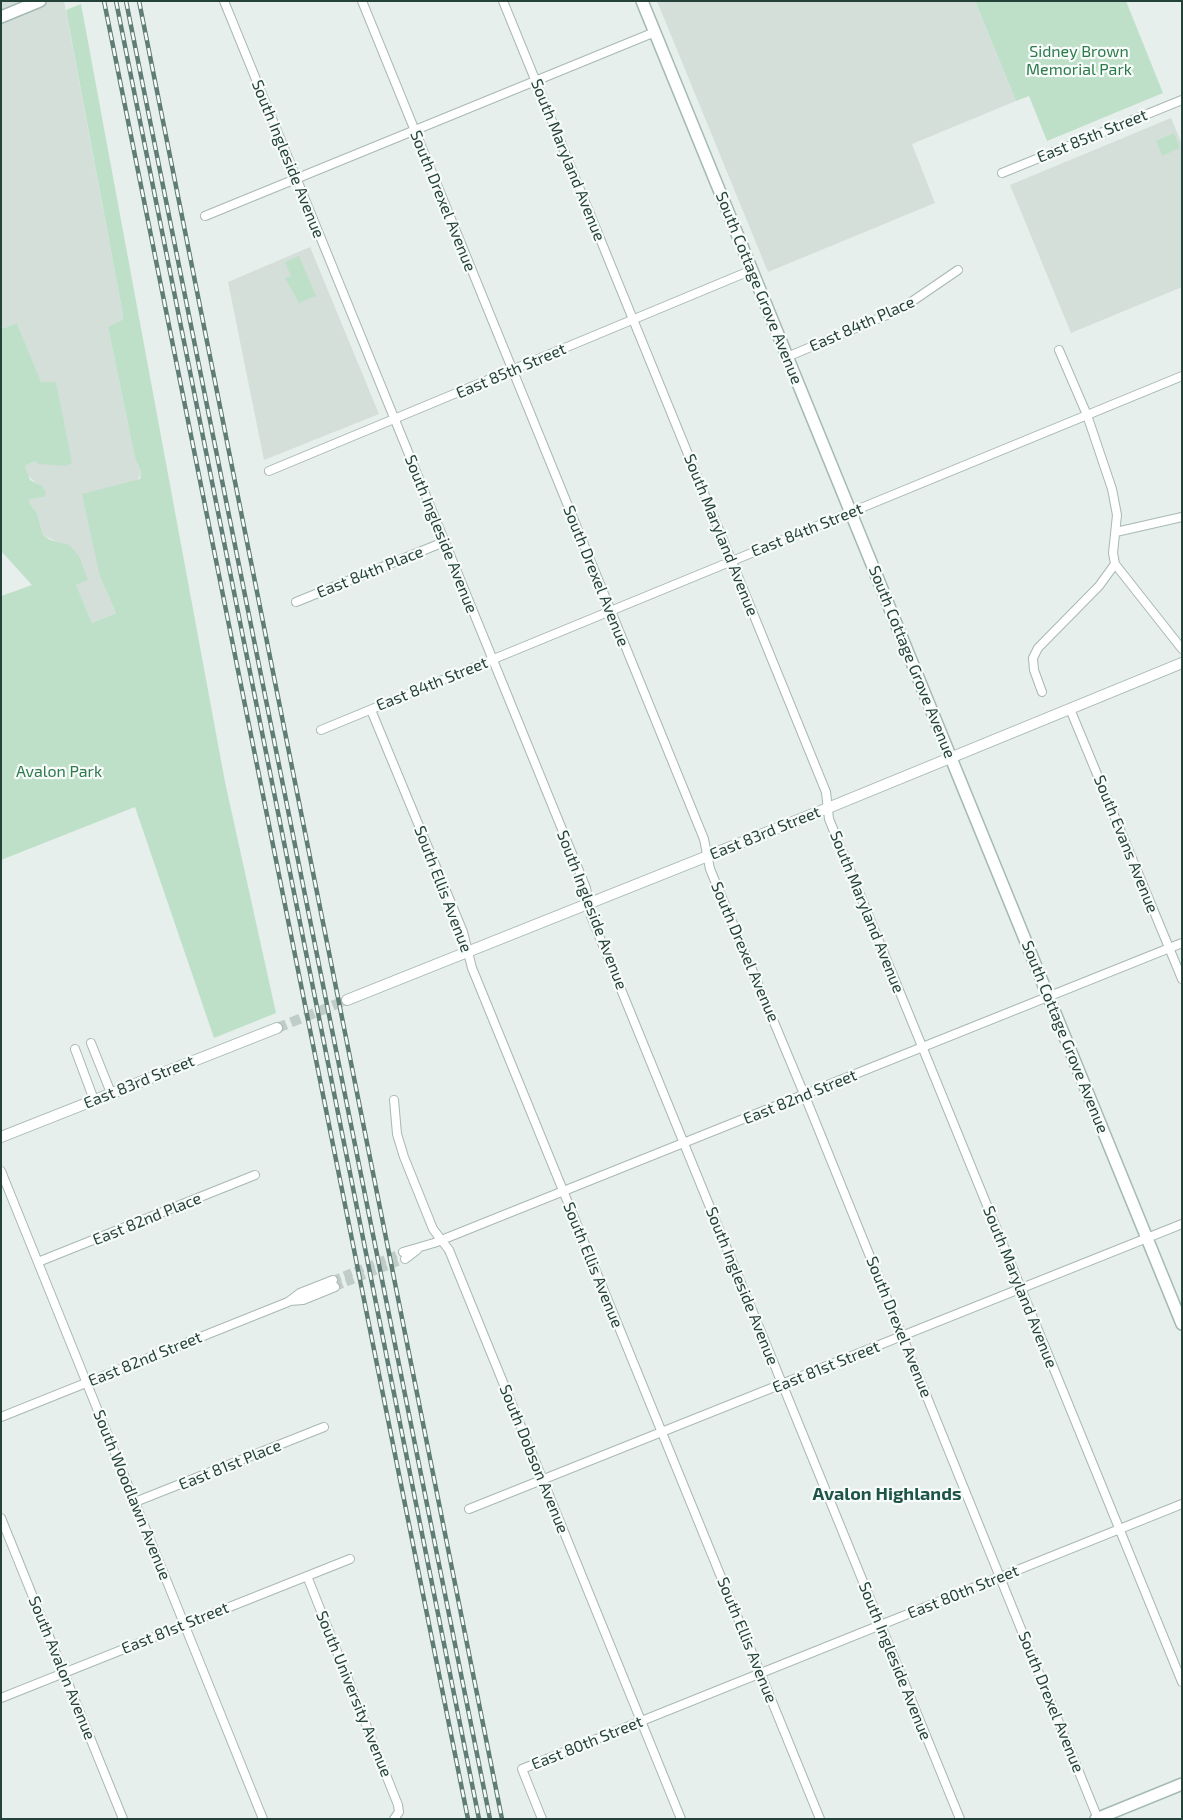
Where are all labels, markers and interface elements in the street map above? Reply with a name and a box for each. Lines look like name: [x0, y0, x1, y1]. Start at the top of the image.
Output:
park label: Sidney Brown Memorial Park: [1026, 42, 1132, 80]
street label: South Maryland Avenue: [527, 76, 609, 244]
street label: South Ingleside Avenue: [247, 77, 329, 241]
street label: East 85th Street: [1034, 105, 1150, 167]
street label: South Drexel Avenue: [406, 128, 480, 274]
street label: South Cottage Grove Avenue: [712, 189, 806, 387]
street label: East 84th Place: [806, 292, 918, 356]
street label: East 85th Street: [453, 339, 569, 403]
street label: South Maryland Avenue: [680, 451, 762, 619]
street label: South Ingleside Avenue: [400, 452, 482, 616]
street label: East 84th Street: [748, 499, 866, 561]
street label: South Drexel Avenue: [559, 503, 633, 649]
street label: East 84th Place: [314, 542, 426, 602]
street label: South Cottage Grove Avenue: [865, 563, 959, 761]
street label: East 84th Street: [373, 653, 491, 715]
park label: Avalon Park: [16, 762, 102, 782]
street label: South Evans Avenue: [1090, 772, 1162, 916]
street label: East 83rd Street: [707, 802, 823, 864]
street label: South Ellis Avenue: [410, 823, 476, 955]
street label: South Ingleside Avenue: [553, 828, 631, 992]
street label: South Maryland Avenue: [826, 828, 908, 996]
street label: South Drexel Avenue: [707, 879, 783, 1025]
street label: South Cottage Grove Avenue: [1018, 938, 1112, 1136]
street label: East 83rd Street: [81, 1051, 197, 1113]
street label: East 82nd Street: [740, 1065, 860, 1129]
street label: East 82nd Place: [90, 1188, 204, 1250]
street label: South Ellis Avenue: [559, 1199, 627, 1331]
street label: South Maryland Avenue: [979, 1203, 1061, 1371]
street label: South Ingleside Avenue: [701, 1204, 783, 1368]
street label: South Drexel Avenue: [862, 1254, 936, 1400]
street label: East 82nd Street: [85, 1327, 205, 1391]
street label: East 81st Street: [770, 1337, 882, 1397]
street label: South Dobson Avenue: [495, 1382, 573, 1536]
street label: South Woodlawn Avenue: [89, 1407, 175, 1583]
street label: East 81st Place: [176, 1436, 284, 1494]
district label: Avalon Highlands: [813, 1483, 961, 1505]
street label: East 80th Street: [905, 1561, 1021, 1623]
street label: South Ellis Avenue: [713, 1574, 781, 1706]
street label: South Ingleside Avenue: [854, 1579, 936, 1743]
street label: South Avalon Avenue: [24, 1593, 100, 1743]
street label: East 81st Street: [119, 1598, 231, 1658]
street label: South University Avenue: [312, 1608, 396, 1780]
street label: South Drexel Avenue: [1014, 1629, 1088, 1775]
street label: East 80th Street: [529, 1712, 645, 1774]

